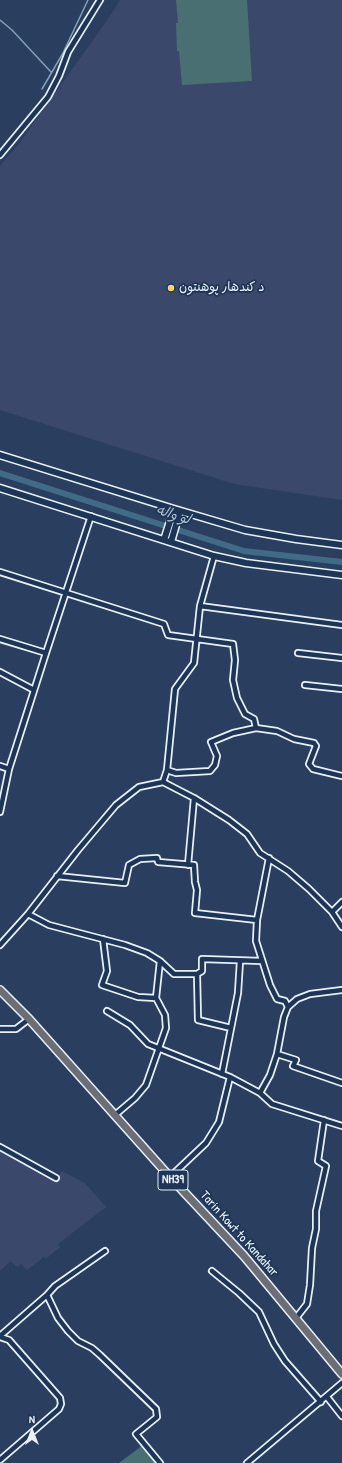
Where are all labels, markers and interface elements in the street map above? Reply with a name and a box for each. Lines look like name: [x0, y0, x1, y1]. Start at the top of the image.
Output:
place label: د کندهار پوهنتون: [179, 280, 265, 296]
marker: د کندهار پوهنتون: [166, 283, 176, 293]
water label: لو واله: [154, 502, 192, 528]
road number: NH39: [158, 1170, 188, 1190]
street label: Tarin Kowt to Kandahar: [197, 1188, 281, 1280]
north arrow: [12, 1411, 52, 1451]
text: N: [29, 1412, 35, 1426]

